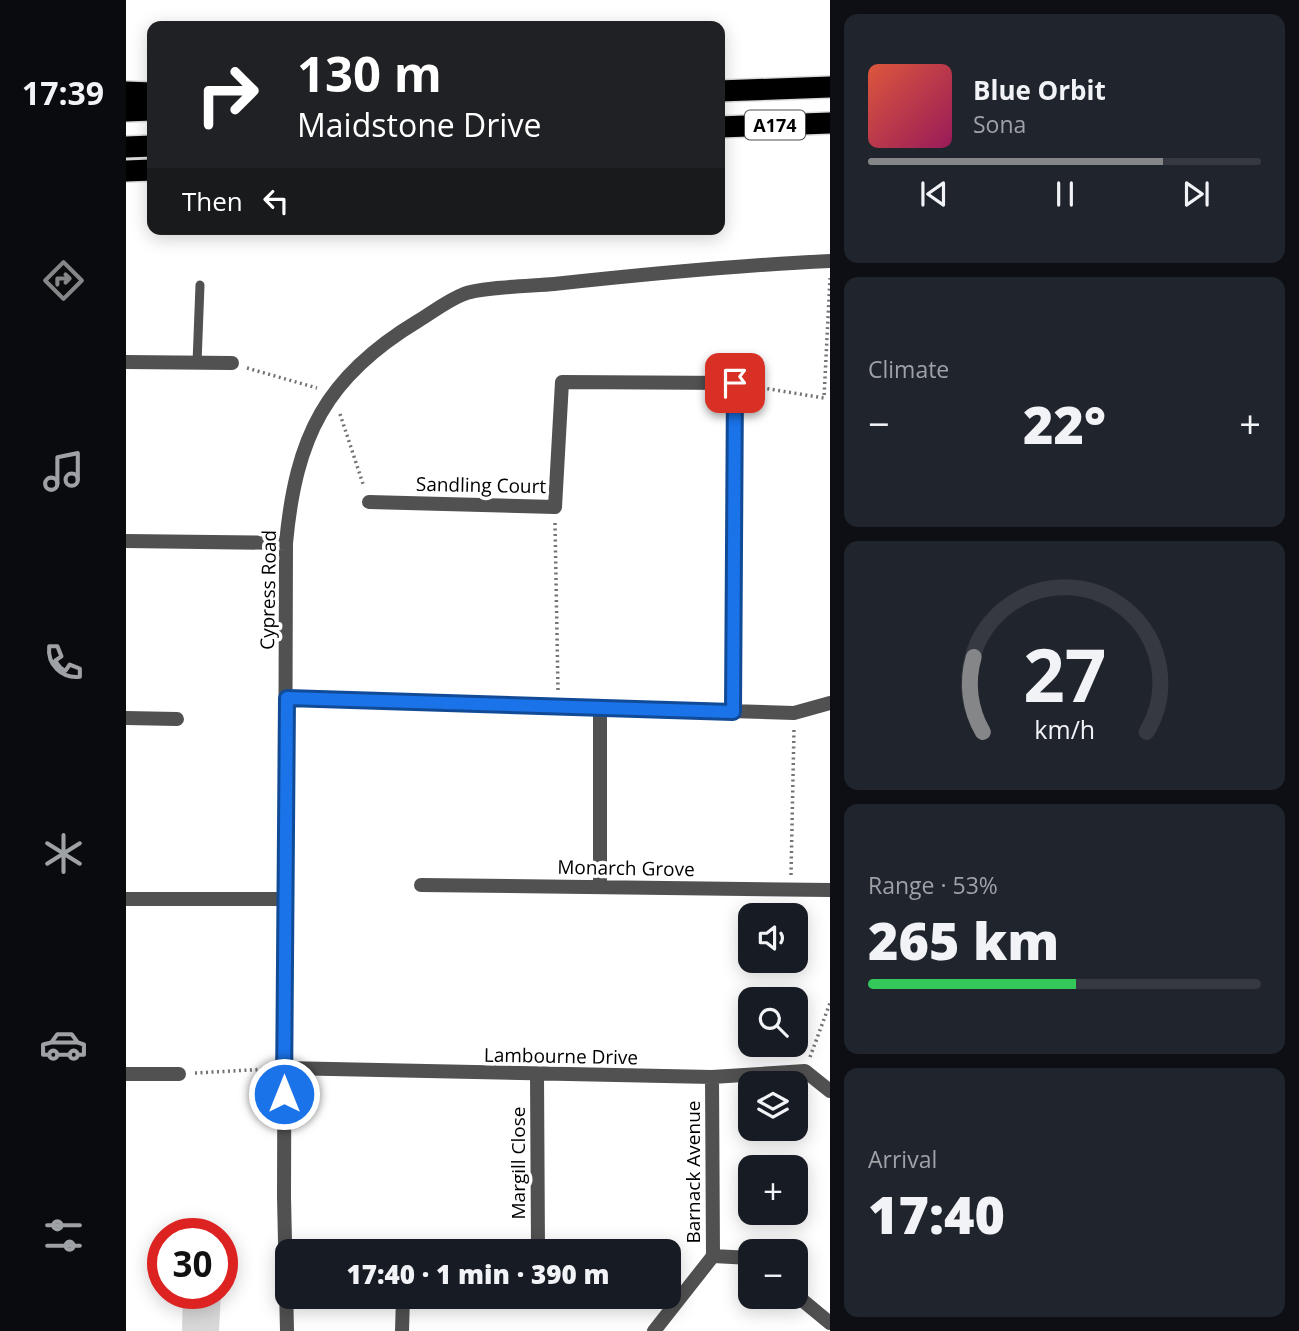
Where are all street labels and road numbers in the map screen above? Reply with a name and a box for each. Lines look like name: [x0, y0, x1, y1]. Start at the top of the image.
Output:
road number: A174: [745, 110, 805, 140]
street label: Sandling Court: [416, 471, 547, 499]
street label: Cypress Road: [254, 530, 282, 650]
street label: Monarch Grove: [557, 854, 695, 882]
street label: Lambourne Drive: [484, 1042, 638, 1070]
street label: Barnack Avenue: [680, 1101, 706, 1243]
street label: Margill Close: [505, 1107, 531, 1219]

